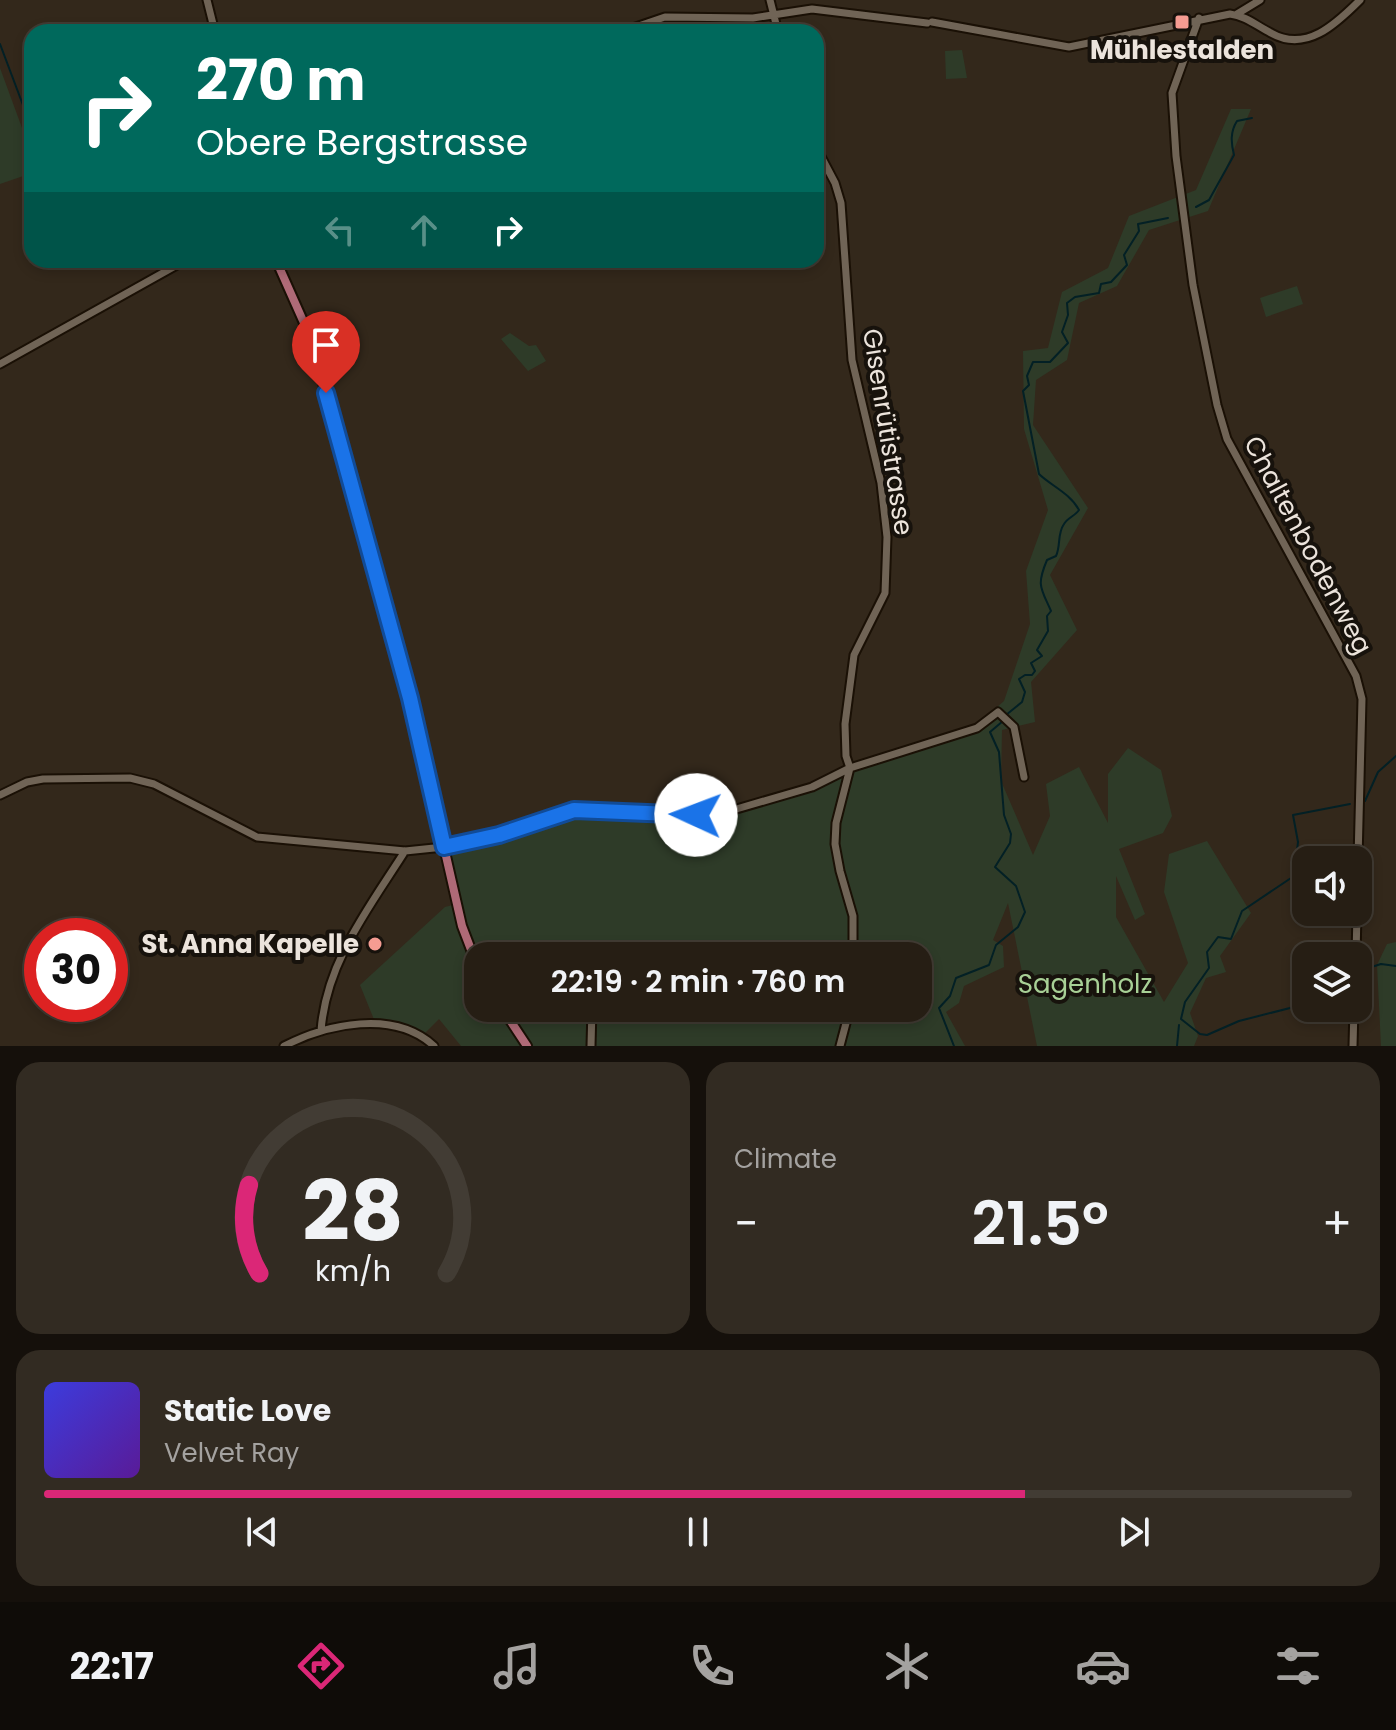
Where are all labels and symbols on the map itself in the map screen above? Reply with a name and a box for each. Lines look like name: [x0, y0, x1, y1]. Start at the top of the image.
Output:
marker: Mühlestalden: [1173, 13, 1191, 31]
place label: Mühlestalden: [1090, 32, 1274, 68]
pin: [292, 311, 360, 393]
street label: Gisenrütistrasse: [854, 326, 922, 538]
street label: Chaltenbodenweg: [1235, 429, 1381, 661]
position arrow: [654, 773, 738, 857]
speed limit sign: 30: [24, 918, 128, 1022]
place label: St. Anna Kapelle: [141, 926, 359, 962]
marker: St. Anna Kapelle: [366, 935, 384, 953]
park label: Sagenholz: [1018, 966, 1152, 1002]

